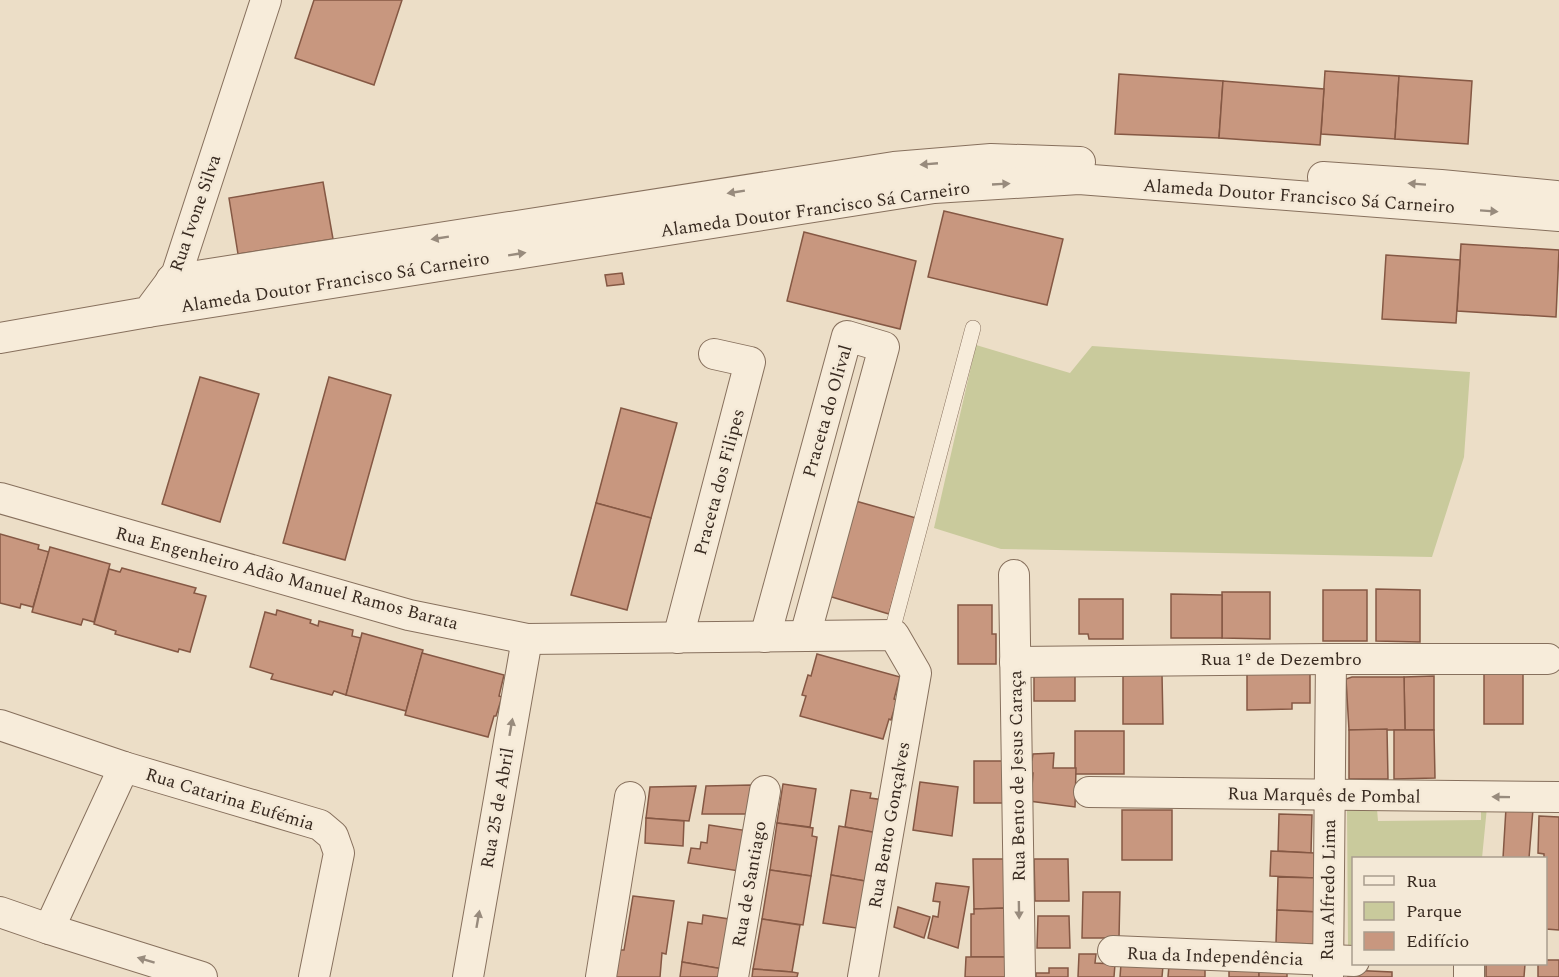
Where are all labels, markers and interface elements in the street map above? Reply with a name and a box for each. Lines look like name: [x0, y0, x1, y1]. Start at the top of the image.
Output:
street label: Rua Ivone Silva: [163, 151, 228, 275]
one-way arrow: [919, 160, 938, 169]
street label: Alameda Doutor Francisco Sá Carneiro: [1142, 172, 1456, 221]
street label: Alameda Doutor Francisco Sá Carneiro: [659, 174, 972, 245]
one-way arrow: [992, 179, 1011, 189]
one-way arrow: [1407, 179, 1426, 188]
one-way arrow: [726, 188, 745, 197]
one-way arrow: [1479, 206, 1498, 216]
one-way arrow: [430, 234, 449, 243]
street label: Alameda Doutor Francisco Sá Carneiro: [179, 245, 491, 320]
one-way arrow: [508, 249, 527, 258]
street label: Praceta do Olival: [796, 342, 859, 481]
street label: Praceta dos Filipes: [687, 406, 752, 558]
street label: Rua Engenheiro Adão Manuel Ramos Barata: [112, 520, 462, 637]
street label: Rua 1º de Dezembro: [1200, 646, 1362, 673]
street label: Rua Bento de Jesus Caraça: [1002, 670, 1033, 882]
one-way arrow: [507, 718, 516, 737]
street label: Rua Bento Gonçalves: [862, 740, 917, 911]
street label: Rua 25 de Abril: [474, 745, 521, 871]
street label: Rua Catarina Eufémia: [142, 761, 318, 838]
street label: Rua Marquês de Pombal: [1227, 780, 1421, 811]
one-way arrow: [1491, 792, 1510, 801]
street label: Rua de Santiago: [725, 819, 774, 949]
street label: Rua Alfredo Lima: [1314, 819, 1343, 961]
legend: [1352, 857, 1547, 965]
text: Rua: [1406, 868, 1437, 895]
text: Parque: [1406, 898, 1462, 925]
one-way arrow: [1014, 900, 1024, 919]
one-way arrow: [474, 910, 483, 929]
text: Edifício: [1406, 928, 1469, 955]
street label: Rua da Independência: [1126, 940, 1304, 973]
one-way arrow: [137, 955, 155, 964]

